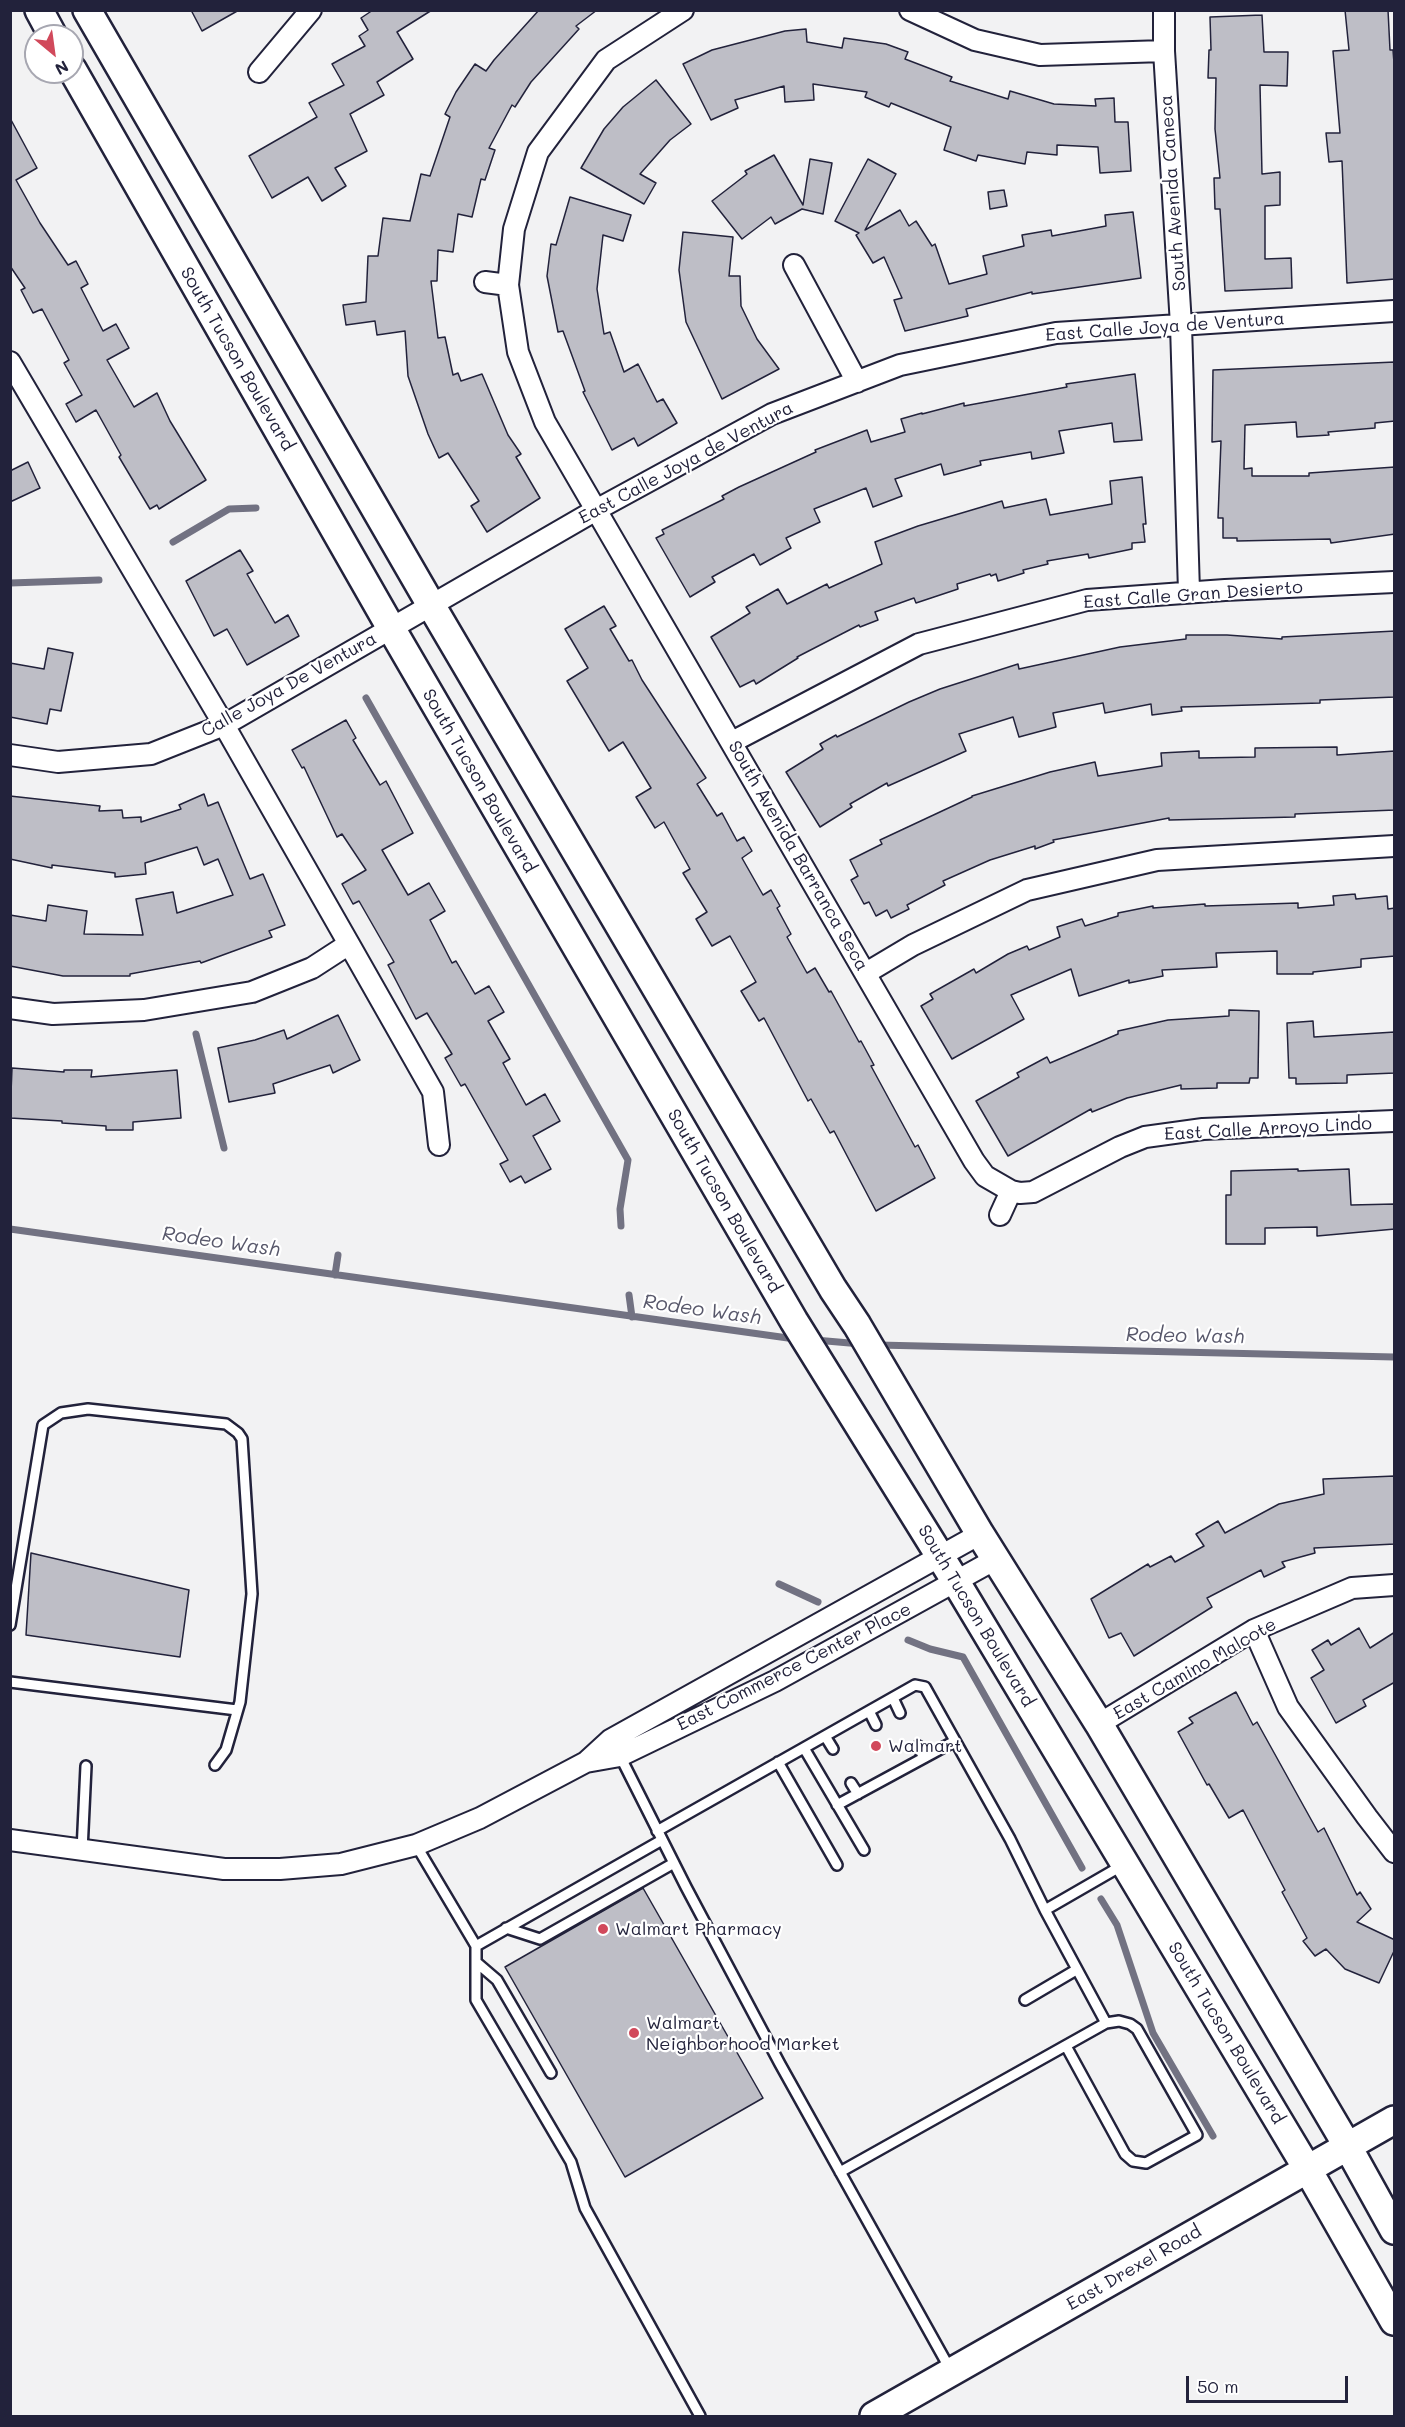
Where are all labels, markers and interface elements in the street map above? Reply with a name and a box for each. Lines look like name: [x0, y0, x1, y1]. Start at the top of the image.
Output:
north arrow: [24, 24, 84, 84]
text: N: [52, 56, 72, 81]
street label: South Avenida Caneca: [1155, 94, 1191, 292]
street label: South Tucson Boulevard: [175, 263, 299, 455]
street label: East Calle Joya de Ventura: [1045, 308, 1285, 346]
street label: East Calle Joya de Ventura: [575, 397, 797, 529]
street label: East Calle Gran Desierto: [1083, 577, 1303, 613]
street label: Calle Joya De Ventura: [198, 628, 380, 742]
street label: South Tucson Boulevard: [417, 685, 541, 877]
street label: South Avenida Barranca Seca: [723, 737, 873, 975]
street label: South Tucson Boulevard: [662, 1105, 786, 1297]
street label: East Calle Arroyo Lindo: [1164, 1113, 1372, 1145]
water label: Rodeo Wash: [160, 1222, 282, 1262]
water label: Rodeo Wash: [641, 1290, 763, 1330]
water label: Rodeo Wash: [1125, 1323, 1245, 1349]
street label: South Tucson Boulevard: [913, 1521, 1039, 1711]
street label: East Commerce Center Place: [673, 1598, 915, 1736]
street label: East Camino Malcote: [1110, 1613, 1280, 1725]
place label: Walmart: [888, 1735, 962, 1757]
marker: Walmart: [869, 1739, 883, 1753]
place label: Walmart Pharmacy: [615, 1918, 782, 1940]
marker: Walmart Pharmacy: [596, 1922, 610, 1936]
street label: South Tucson Boulevard: [1163, 1938, 1289, 2128]
place label: Walmart Neighborhood Market: [646, 2012, 840, 2054]
marker: Walmart Neighborhood Market: [627, 2026, 641, 2040]
street label: East Drexel Road: [1063, 2221, 1205, 2315]
scale bar: [1189, 2364, 1351, 2402]
text: 50 m: [1197, 2374, 1239, 2398]

